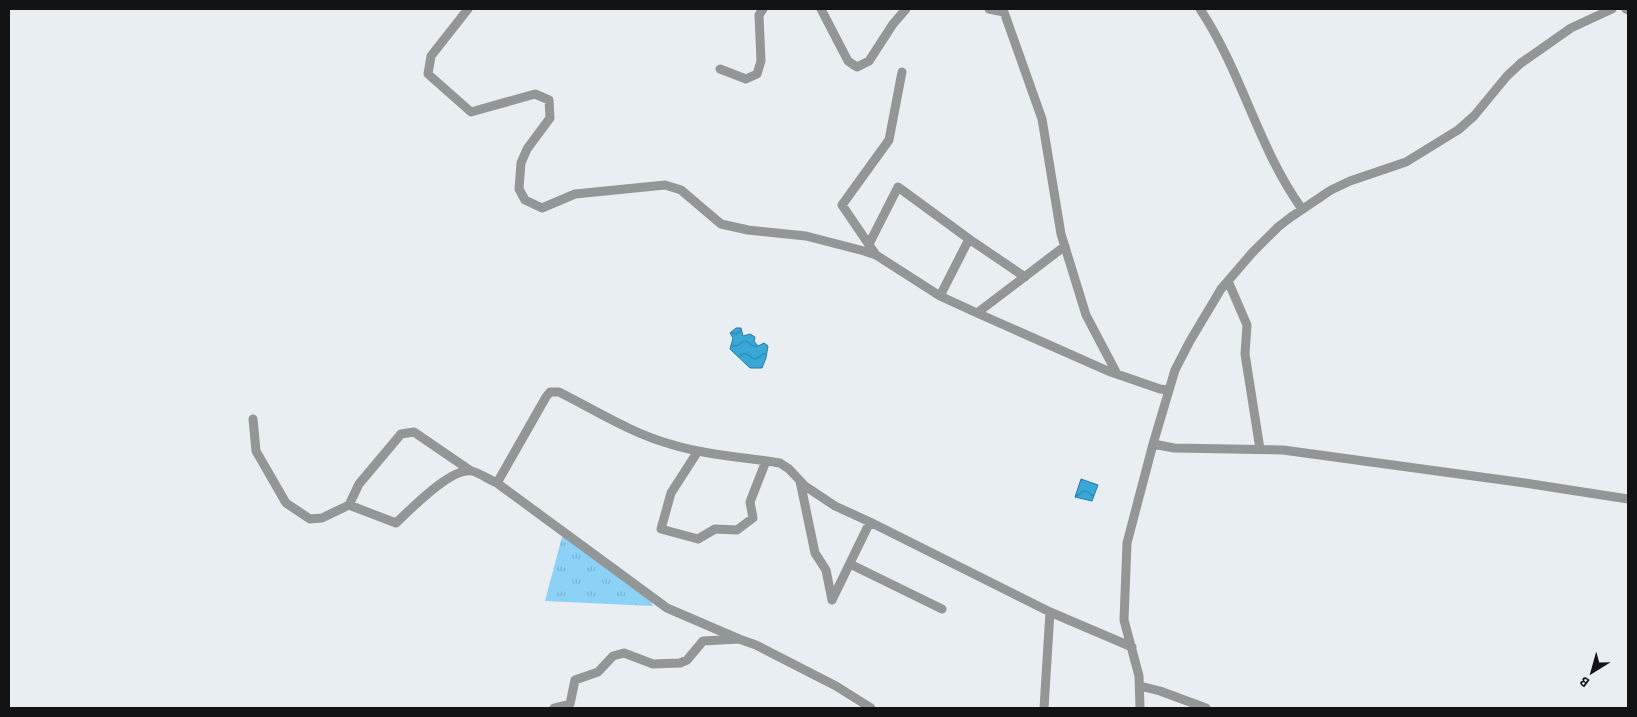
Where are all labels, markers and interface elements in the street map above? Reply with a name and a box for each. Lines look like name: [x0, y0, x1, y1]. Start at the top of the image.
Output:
north arrow: [1567, 647, 1617, 697]
text: B: [1577, 674, 1592, 690]

